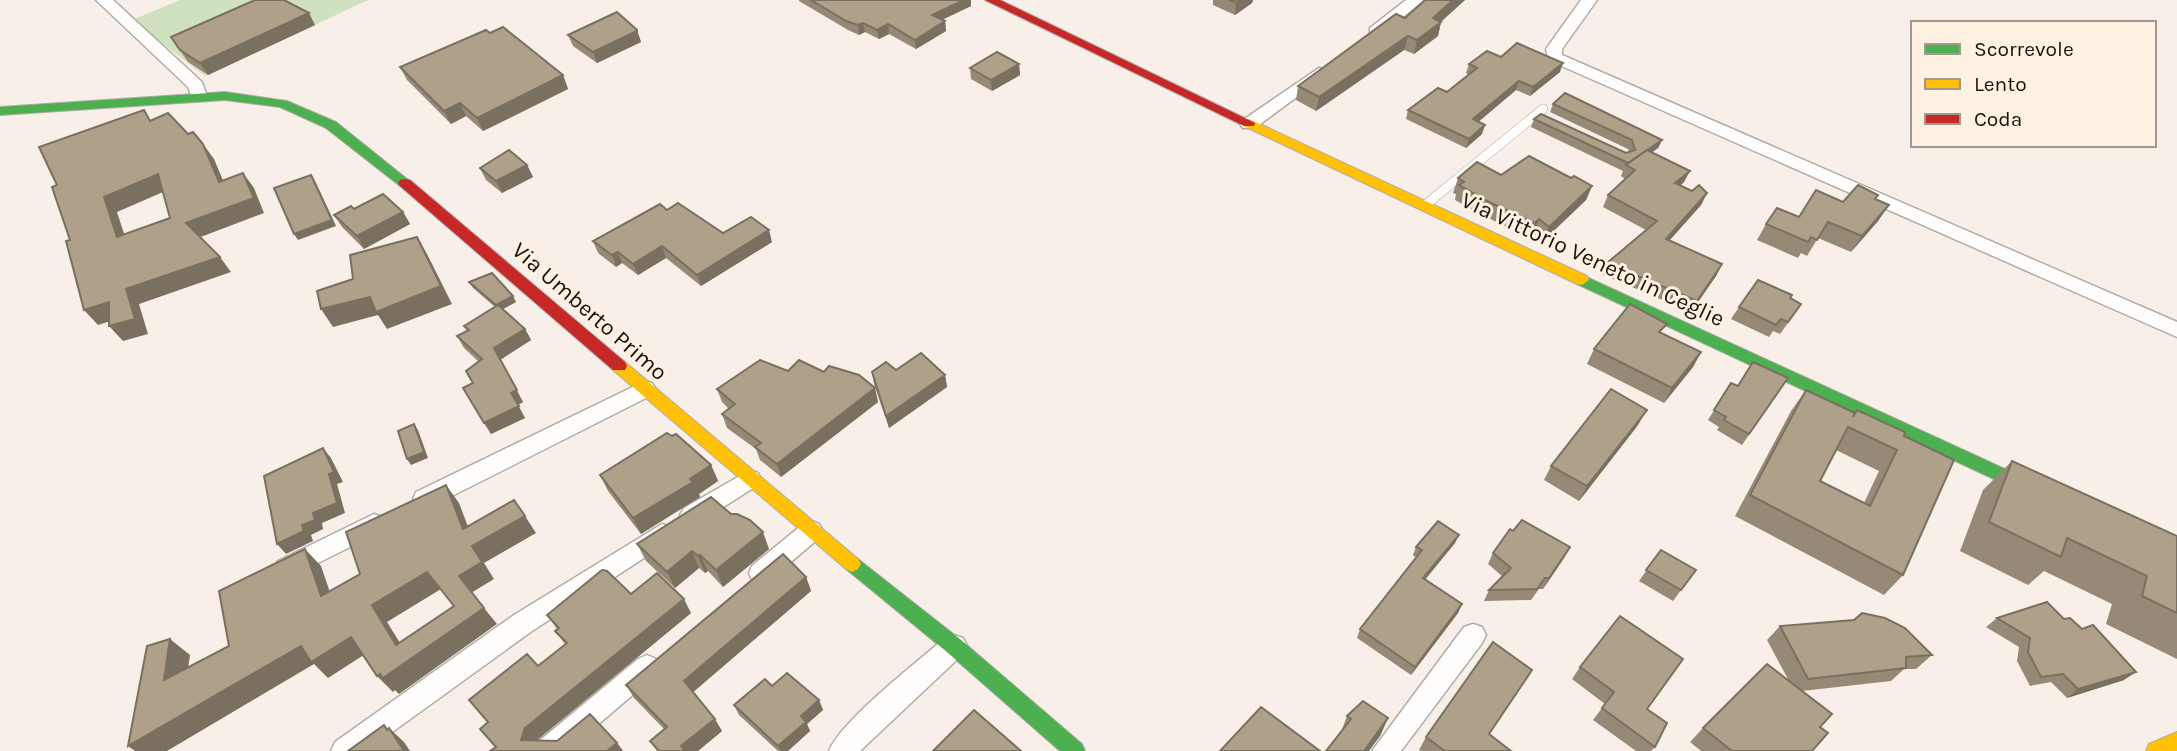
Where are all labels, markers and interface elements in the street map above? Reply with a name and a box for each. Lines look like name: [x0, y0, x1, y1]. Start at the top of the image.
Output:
legend: [1911, 21, 2156, 147]
text: Scorrevole: [1974, 37, 2074, 61]
text: Lento: [1974, 72, 2027, 96]
text: Coda: [1974, 107, 2022, 131]
street label: Via Vittorio Veneto in Ceglie: [1457, 186, 1729, 332]
street label: Via Umberto Primo: [507, 237, 673, 386]

